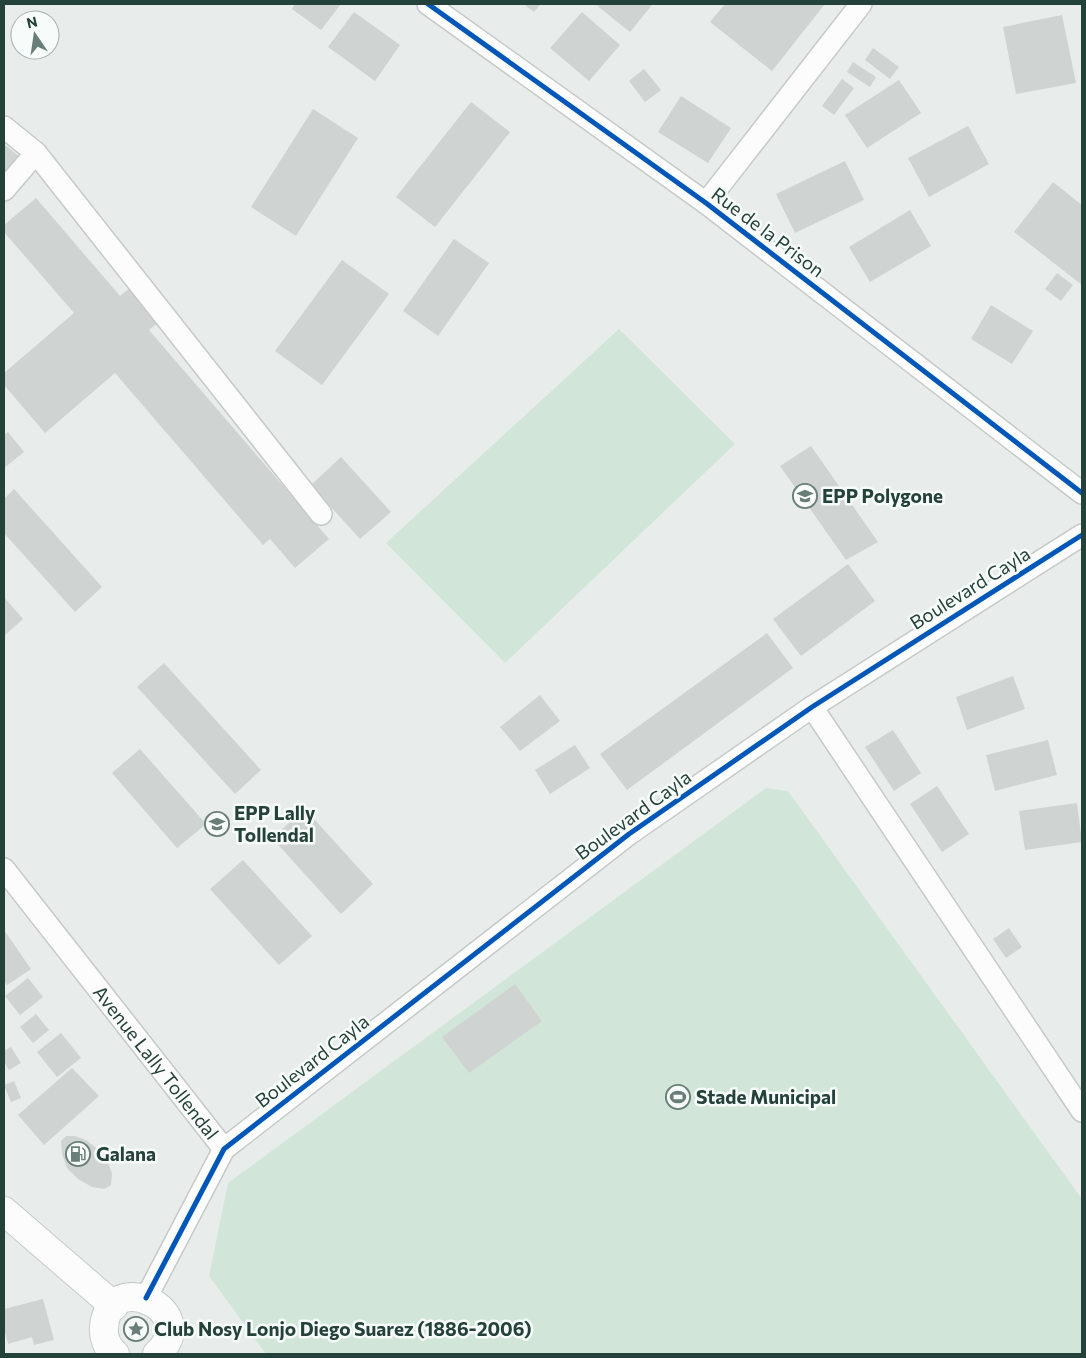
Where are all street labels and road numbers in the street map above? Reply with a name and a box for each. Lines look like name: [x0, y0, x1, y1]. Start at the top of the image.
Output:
street label: Rue de la Prison: [707, 182, 829, 281]
street label: Boulevard Cayla: [905, 541, 1034, 634]
street label: Boulevard Cayla: [570, 765, 695, 864]
street label: Avenue Lally Tollendal: [89, 981, 224, 1144]
street label: Boulevard Cayla: [250, 1009, 373, 1112]

